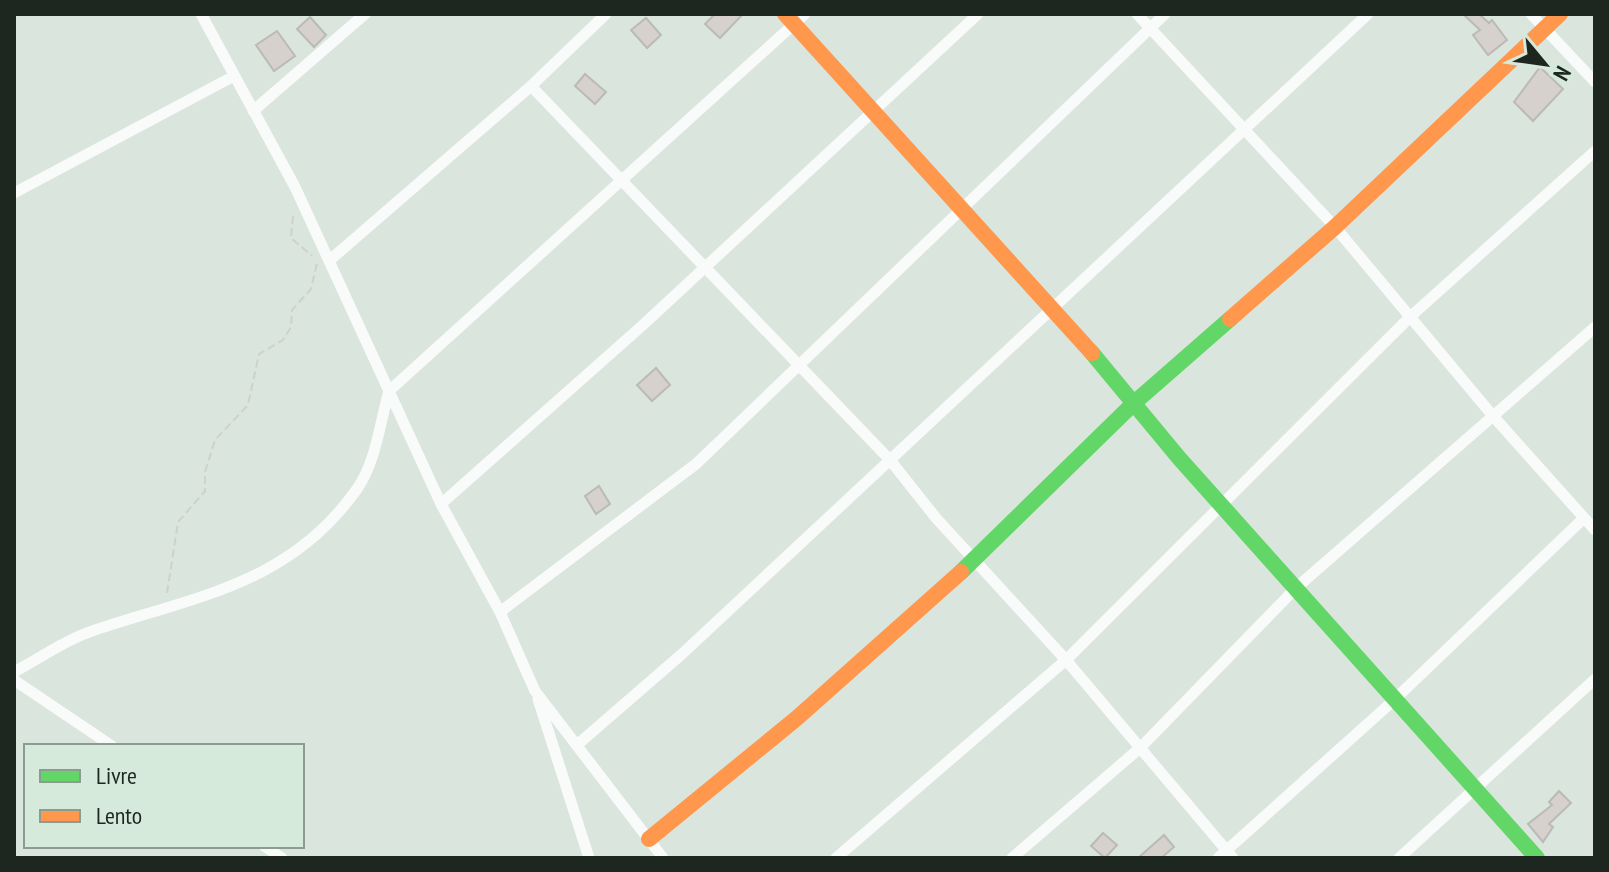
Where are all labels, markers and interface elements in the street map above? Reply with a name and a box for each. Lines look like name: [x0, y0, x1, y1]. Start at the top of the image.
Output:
north arrow: [1505, 24, 1585, 104]
text: N: [1547, 62, 1578, 86]
legend: [24, 744, 304, 848]
text: Livre: [96, 760, 137, 791]
text: Lento: [96, 800, 142, 831]

